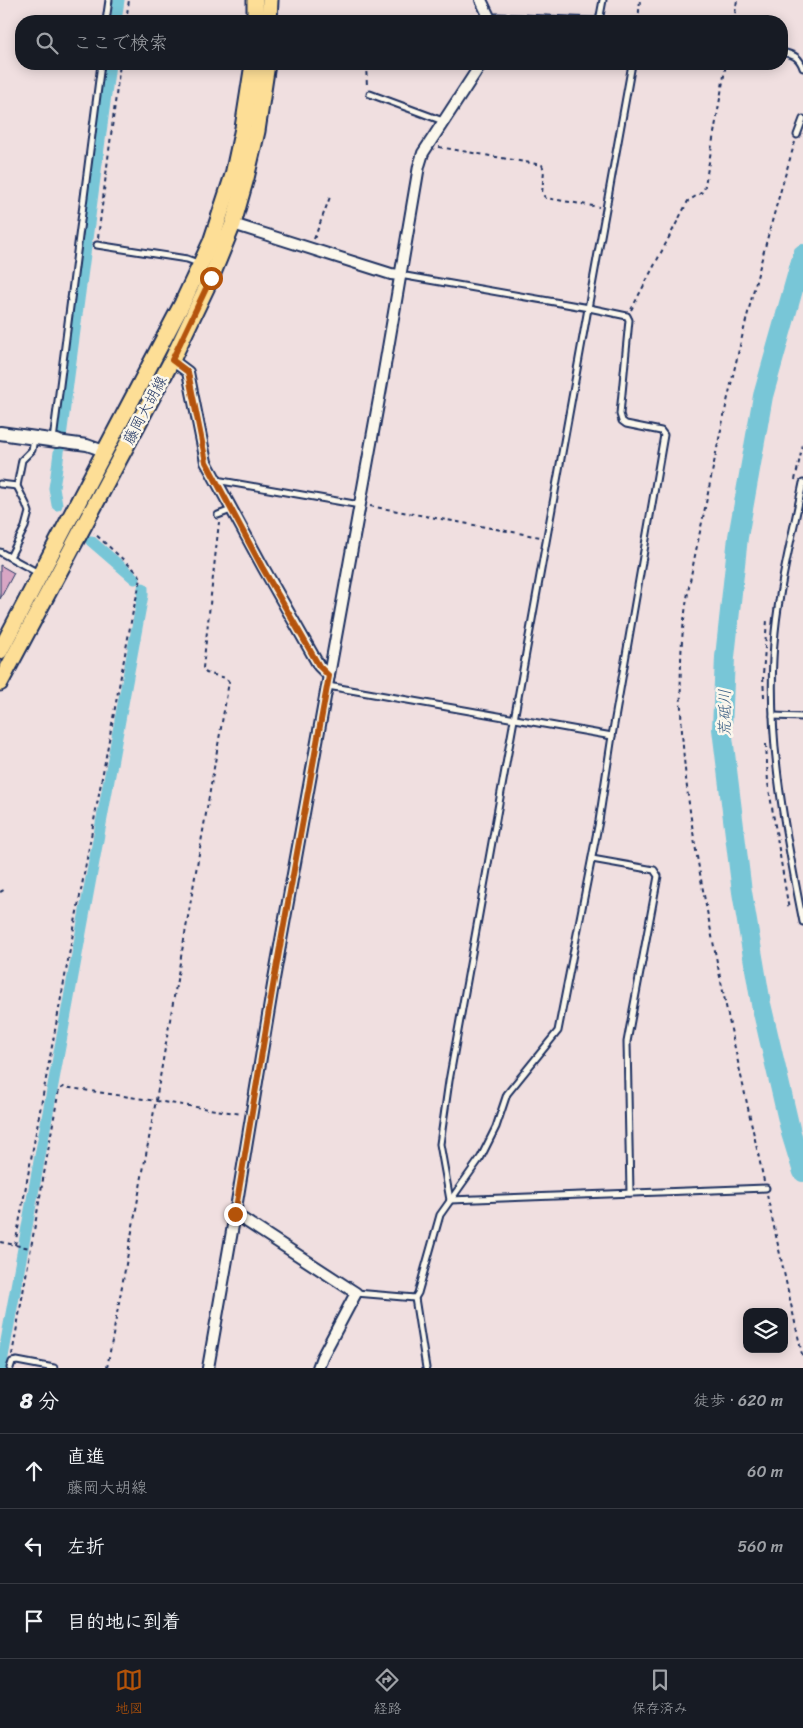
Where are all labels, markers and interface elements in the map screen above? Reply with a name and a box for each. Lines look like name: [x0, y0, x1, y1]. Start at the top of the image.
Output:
search box: [15, 15, 788, 70]
text: ここで検索: [73, 26, 168, 59]
icon: search: [33, 29, 61, 57]
route start: [200, 267, 223, 290]
street label: 藤岡大胡線: [116, 371, 174, 449]
water label: 荒砥川: [710, 689, 739, 737]
route end: [224, 1203, 247, 1226]
map controls: [743, 1308, 788, 1353]
button: layers: [743, 1308, 788, 1353]
text: 8 分: [20, 1382, 59, 1420]
text: 徒歩 · 620 m: [694, 1386, 783, 1415]
text: 直進: [67, 1440, 105, 1473]
icon: ahead: [20, 1457, 48, 1485]
text: 60 m: [747, 1457, 783, 1486]
text: 藤岡大胡線: [67, 1473, 147, 1502]
text: 左折: [67, 1530, 105, 1563]
icon: left: [20, 1532, 48, 1560]
text: 560 m: [738, 1532, 783, 1561]
text: 目的地に到着: [67, 1605, 181, 1638]
icon: arrive: [20, 1607, 48, 1635]
tab: 地図: [115, 1666, 143, 1721]
tab: 経路: [373, 1666, 401, 1721]
tab: 保存済み: [632, 1666, 688, 1721]

